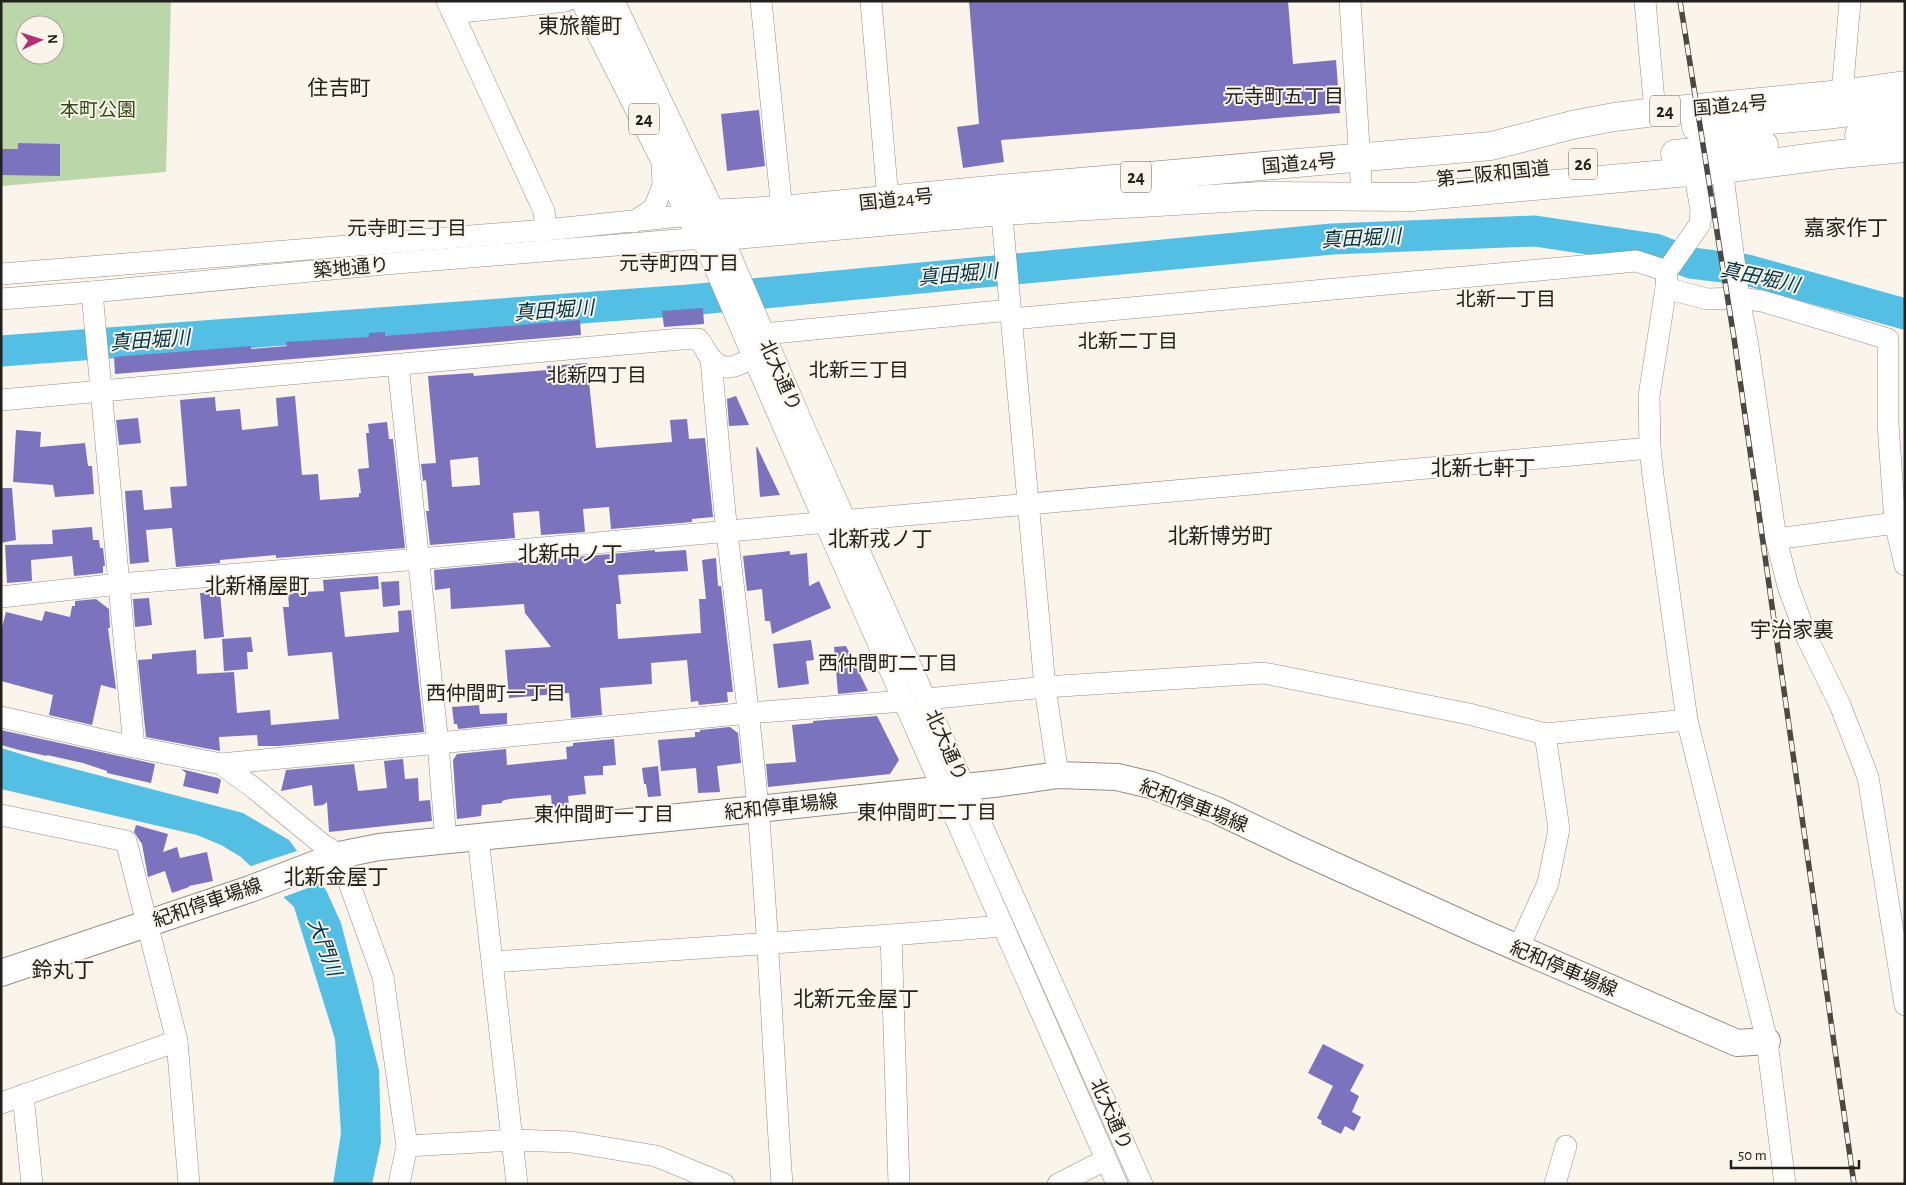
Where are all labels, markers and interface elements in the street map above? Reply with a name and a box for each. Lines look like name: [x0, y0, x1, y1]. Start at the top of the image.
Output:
north arrow: [15, 15, 65, 65]
district label: 東旅籠町: [538, 15, 622, 37]
text: N: [45, 34, 59, 45]
district label: 住吉町: [308, 77, 371, 99]
district label: 元寺町五丁目: [1224, 86, 1344, 107]
street label: 国道24号: [1692, 93, 1768, 119]
road number: 24: [1650, 95, 1680, 126]
park label: 本町公園: [60, 100, 136, 120]
road number: 24: [629, 104, 659, 134]
road number: 26: [1569, 148, 1597, 180]
street label: 国道24号: [1261, 151, 1337, 177]
street label: 第二阪和国道: [1435, 158, 1551, 190]
road number: 24: [1121, 162, 1151, 192]
street label: 国道24号: [858, 186, 934, 214]
district label: 嘉家作丁: [1804, 217, 1888, 239]
district label: 元寺町三丁目: [347, 218, 467, 239]
water label: 真田堀川: [1321, 226, 1404, 251]
district label: 元寺町四丁目: [619, 253, 739, 274]
street label: 築地通り: [312, 255, 390, 281]
water label: 真田堀川: [1719, 259, 1803, 296]
water label: 真田堀川: [917, 260, 1001, 288]
district label: 北新一丁目: [1456, 289, 1556, 310]
water label: 真田堀川: [513, 297, 597, 324]
water label: 真田堀川: [109, 327, 193, 354]
district label: 北新二丁目: [1078, 331, 1178, 352]
street label: 北大通り: [755, 337, 805, 414]
district label: 北新三丁目: [809, 360, 909, 381]
district label: 北新四丁目: [547, 365, 647, 386]
district label: 北新七軒丁: [1431, 457, 1536, 479]
district label: 北新博労町: [1168, 525, 1273, 547]
district label: 北新戎ノ丁: [828, 528, 933, 550]
district label: 北新中ノ丁: [518, 543, 623, 565]
district label: 北新桶屋町: [205, 575, 310, 597]
district label: 宇治家裏: [1750, 619, 1834, 641]
district label: 西仲間町二丁目: [818, 653, 958, 674]
district label: 西仲間町一丁目: [426, 683, 566, 704]
street label: 北大通り: [921, 707, 971, 784]
street label: 紀和停車場線: [1137, 776, 1250, 836]
street label: 紀和停車場線: [723, 791, 839, 823]
district label: 東仲間町二丁目: [857, 802, 997, 823]
district label: 東仲間町一丁目: [534, 804, 674, 825]
district label: 北新金屋丁: [284, 866, 389, 888]
street label: 紀和停車場線: [150, 875, 264, 931]
water label: 大門川: [304, 915, 346, 981]
street label: 紀和停車場線: [1507, 937, 1620, 1000]
district label: 鈴丸丁: [32, 959, 95, 981]
district label: 北新元金屋丁: [793, 988, 919, 1010]
street label: 北大通り: [1086, 1076, 1136, 1153]
scale bar: [1731, 1138, 1858, 1170]
text: 50 m: [1738, 1148, 1767, 1163]

